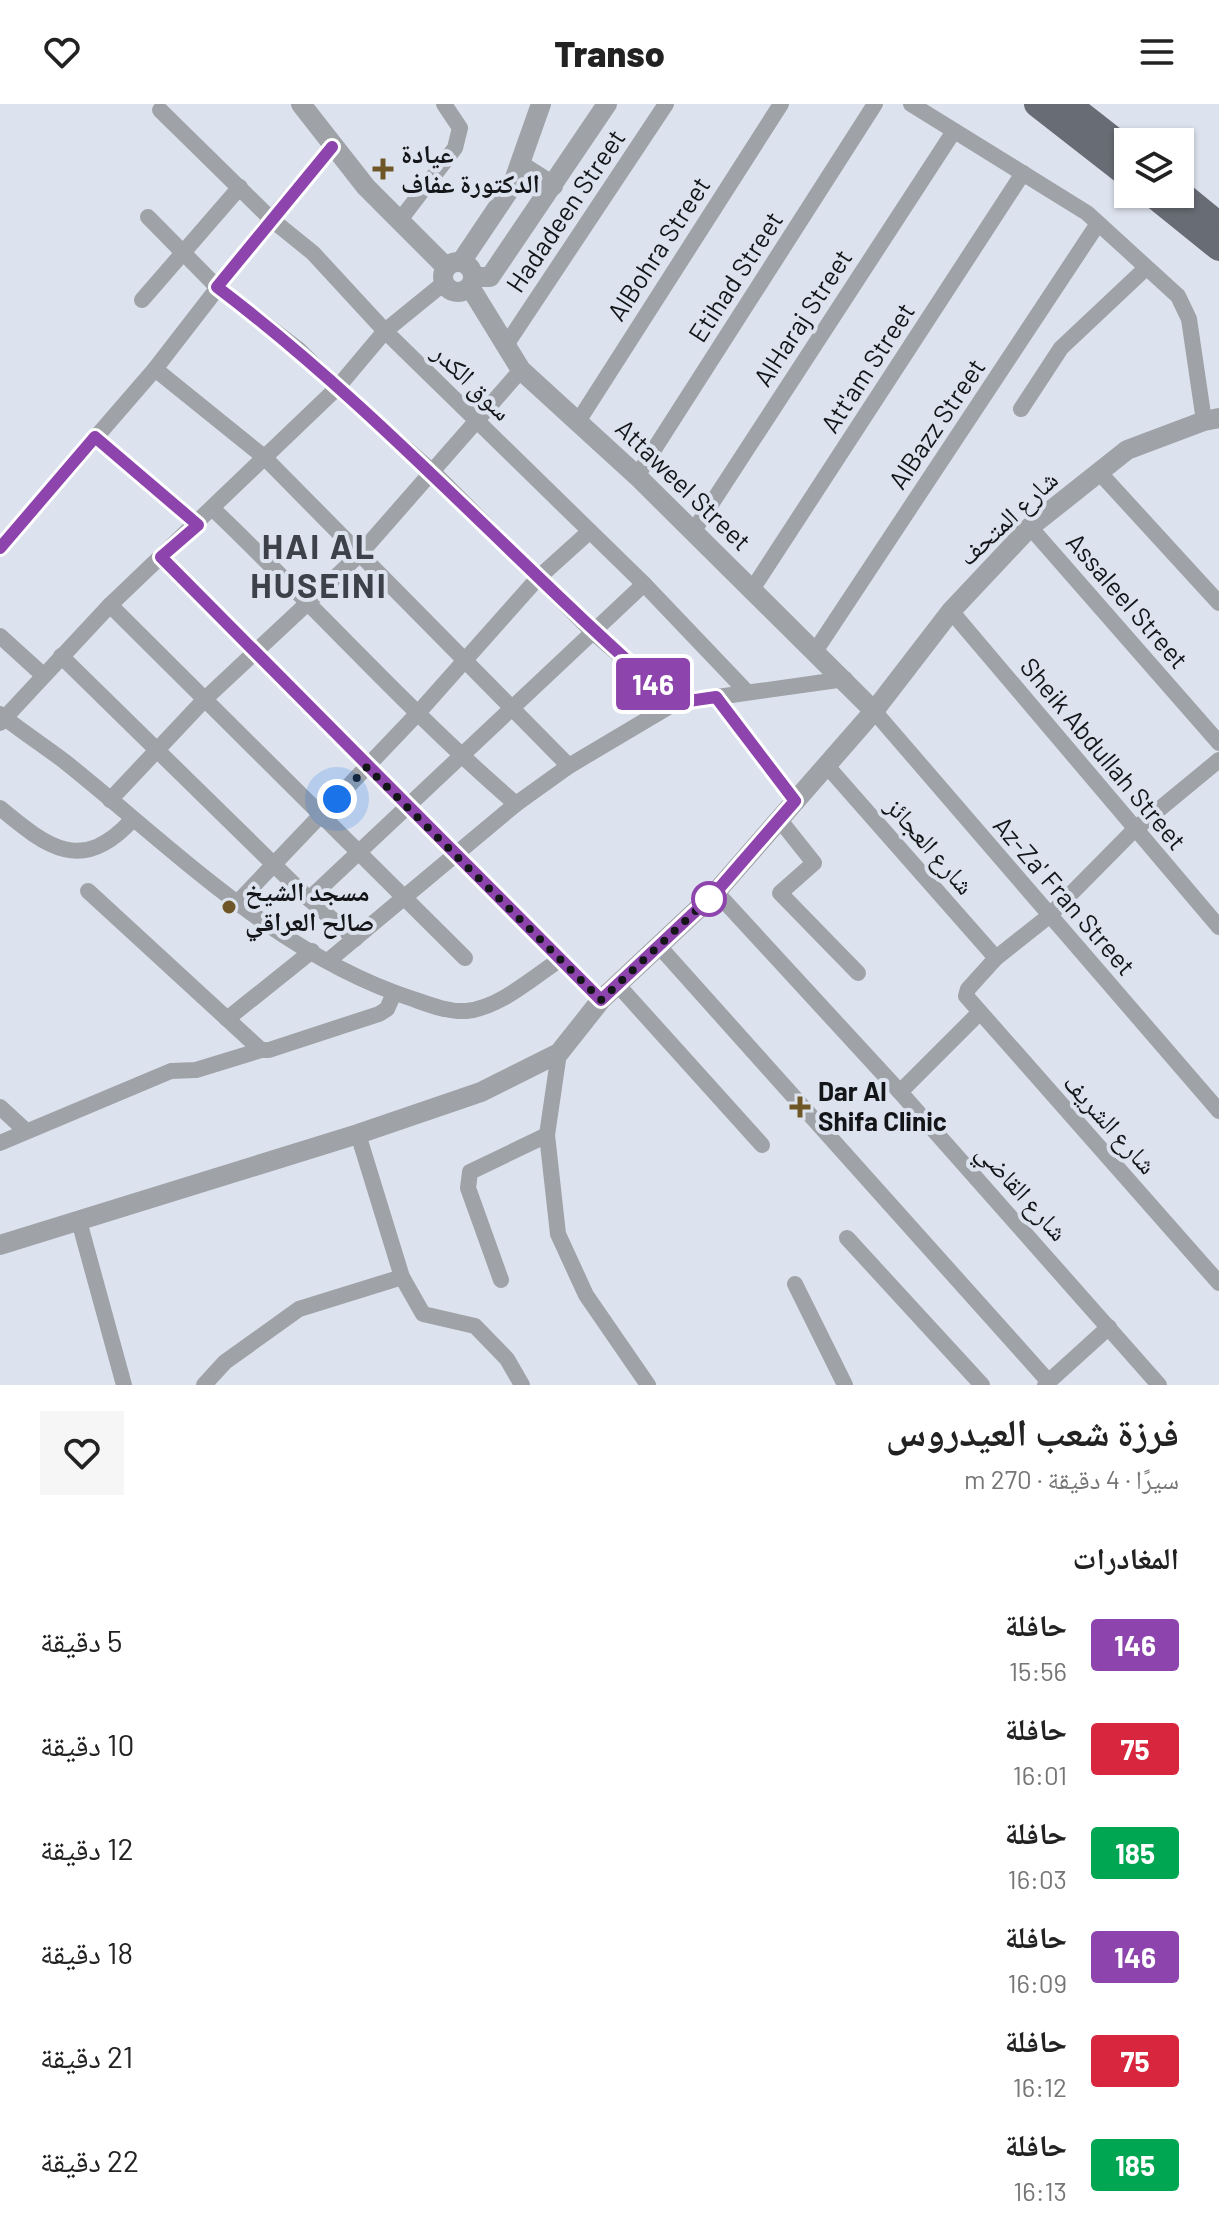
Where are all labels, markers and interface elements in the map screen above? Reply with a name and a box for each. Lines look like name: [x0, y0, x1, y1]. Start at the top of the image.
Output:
icon: heart: [40, 30, 84, 74]
icon: menu: [1135, 30, 1179, 74]
text: Transo: [554, 31, 665, 74]
street label: Hadadeen Street: [499, 123, 631, 298]
map controls: [1114, 128, 1194, 208]
button: layers: [1114, 128, 1194, 208]
place label: عيادة الدكتورة عفاف: [401, 137, 540, 198]
marker: عيادة الدكتورة عفاف: [372, 158, 394, 180]
street label: AlBohra Street: [600, 170, 716, 326]
street label: Etihad Street: [681, 205, 788, 347]
street label: AlHaraj Street: [746, 243, 858, 392]
street label: Att'am Street: [813, 296, 920, 438]
street label: سوق الكدر: [425, 335, 519, 427]
street label: AlBazz Street: [881, 352, 991, 494]
street label: Attaweel Street: [610, 412, 758, 556]
street label: شارع المتحف: [951, 463, 1065, 572]
district label: HAI AL HUSEINI: [250, 525, 388, 605]
street label: Assaleel Street: [1061, 526, 1195, 674]
street label: Sheik Abdullah Street: [1015, 651, 1194, 855]
line badge: 146: [607, 658, 699, 710]
text: 146: [632, 667, 674, 701]
your location: [317, 779, 357, 819]
street label: شارع العجائز: [878, 789, 982, 901]
street label: Az-Za' Fran Street: [988, 809, 1143, 981]
place label: مسجد الشيخ صالح العراقي: [245, 875, 374, 942]
unlabelled marker: [692, 882, 726, 916]
marker: مسجد الشيخ صالح العراقي: [220, 898, 238, 916]
street label: شارع الشريف: [1057, 1066, 1164, 1181]
place label: Dar Al Shifa Clinic: [818, 1075, 947, 1136]
marker: Dar Al Shifa Clinic: [789, 1096, 811, 1118]
street label: شارع القاضي: [966, 1136, 1075, 1251]
text: فرزة شعب العيدروس: [886, 1408, 1179, 1454]
button: heart: [40, 1411, 124, 1495]
text: سيرًا · 4 دقيقة · 270 m: [964, 1463, 1179, 1494]
text: المغادرات: [1072, 1539, 1179, 1575]
text: حافلة: [1005, 1606, 1067, 1642]
text: 5 دقيقة: [40, 1622, 122, 1658]
text: 146: [1114, 1628, 1156, 1662]
text: 15:56: [1009, 1655, 1067, 1686]
text: حافلة: [1005, 1710, 1067, 1746]
text: 10 دقيقة: [40, 1726, 134, 1762]
text: 75: [1121, 1732, 1149, 1766]
text: 16:01: [1013, 1759, 1067, 1790]
text: حافلة: [1005, 1814, 1067, 1850]
text: 12 دقيقة: [40, 1830, 134, 1866]
text: 185: [1115, 1836, 1155, 1870]
text: 16:03: [1008, 1863, 1067, 1894]
text: حافلة: [1005, 1918, 1067, 1954]
text: 18 دقيقة: [40, 1934, 133, 1970]
text: 146: [1114, 1940, 1156, 1974]
text: 16:09: [1007, 1967, 1067, 1998]
text: حافلة: [1005, 2022, 1067, 2058]
text: 21 دقيقة: [40, 2038, 133, 2074]
text: 75: [1121, 2044, 1149, 2078]
text: 16:12: [1013, 2071, 1067, 2102]
text: حافلة: [1005, 2126, 1067, 2162]
text: 22 دقيقة: [40, 2142, 139, 2178]
text: 185: [1115, 2148, 1155, 2182]
text: 16:13: [1013, 2175, 1067, 2206]

